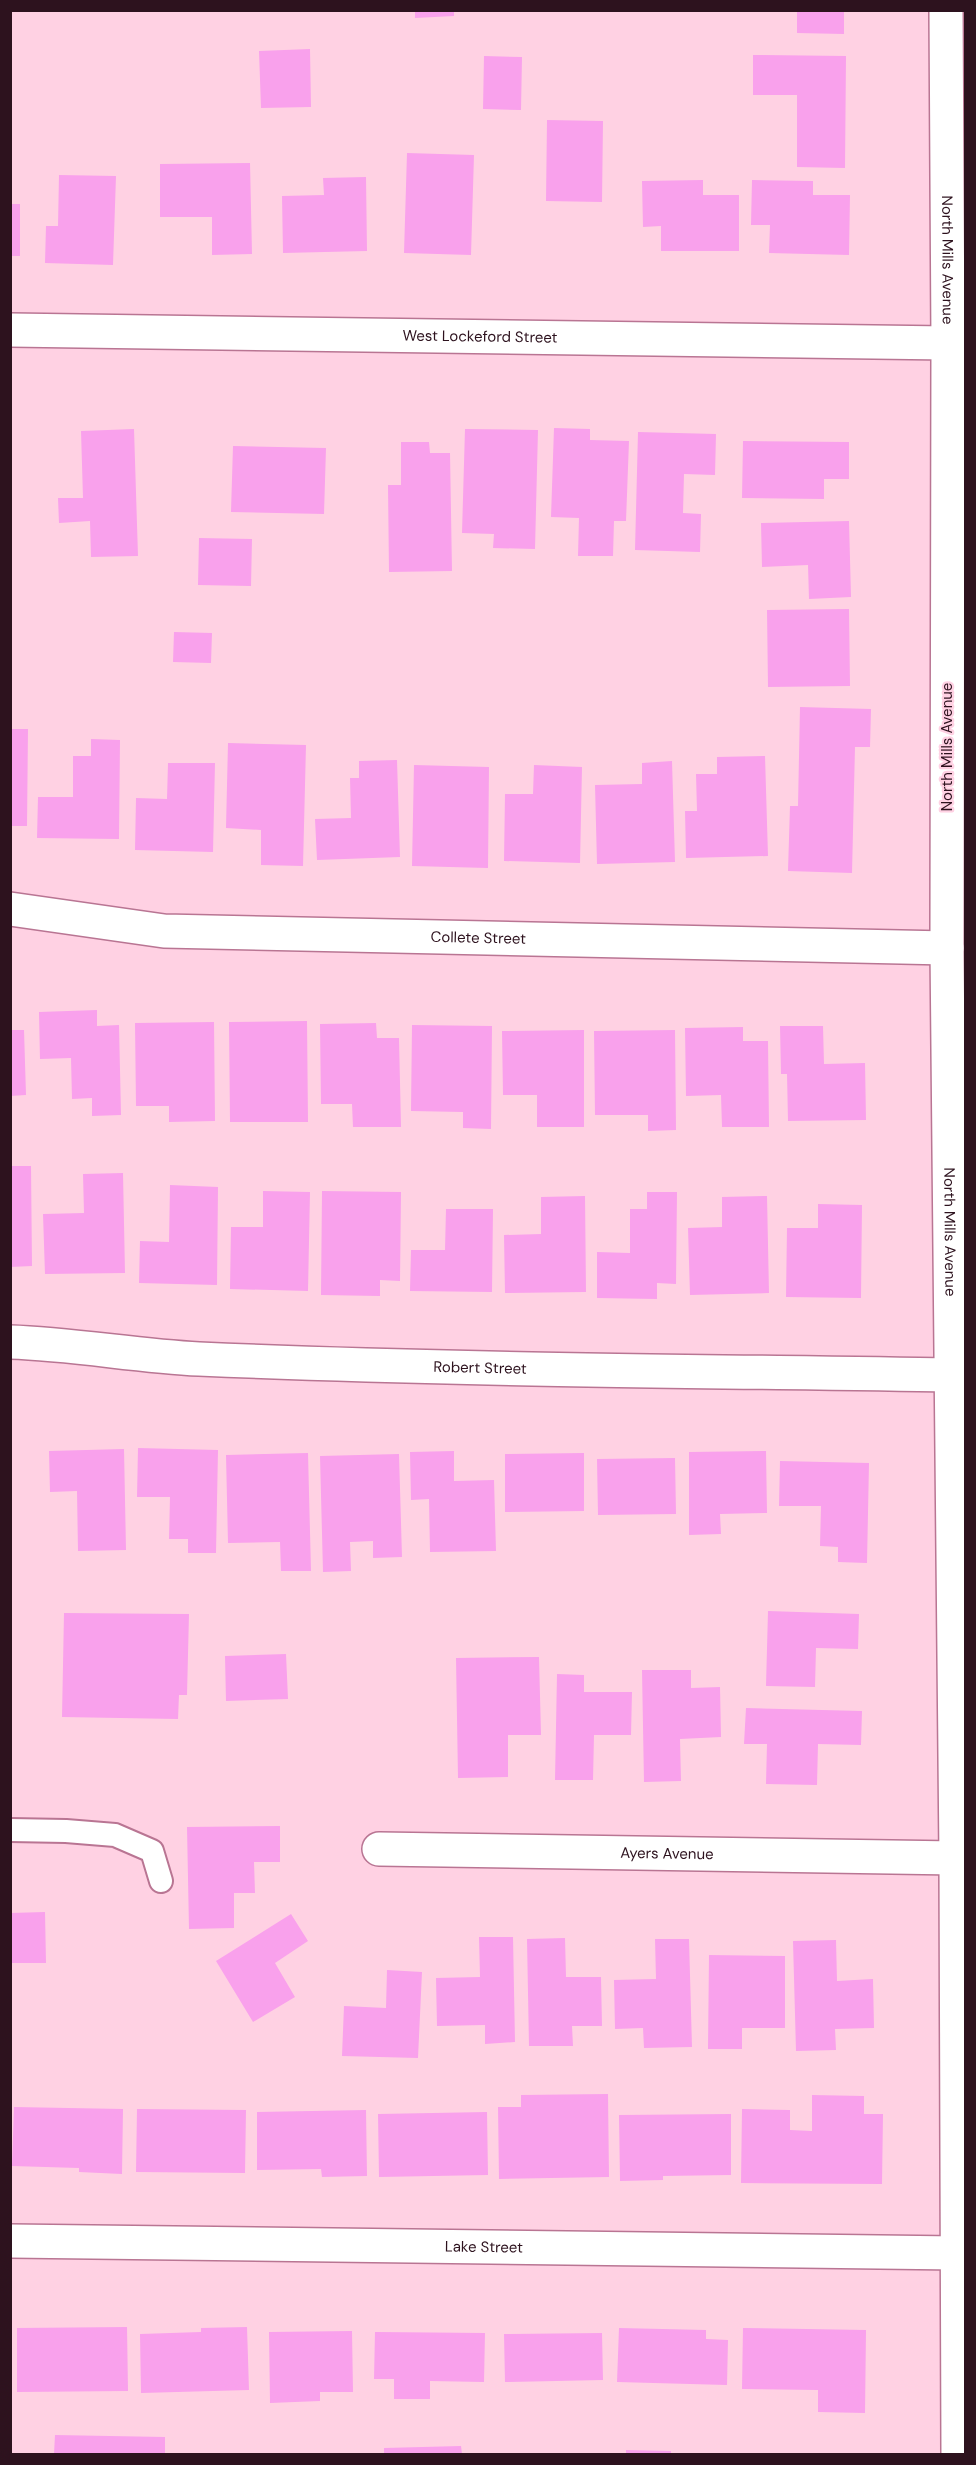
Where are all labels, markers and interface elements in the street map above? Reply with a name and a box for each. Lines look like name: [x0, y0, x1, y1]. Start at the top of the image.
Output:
street label: North Mills Avenue: [937, 195, 958, 324]
street label: West Lockeford Street: [402, 325, 558, 348]
street label: North Mills Avenue: [937, 683, 957, 811]
street label: Collete Street: [430, 927, 526, 949]
street label: North Mills Avenue: [939, 1167, 960, 1297]
street label: Robert Street: [433, 1357, 527, 1379]
street label: Ayers Avenue: [620, 1843, 714, 1864]
street label: Lake Street: [445, 2237, 523, 2258]

